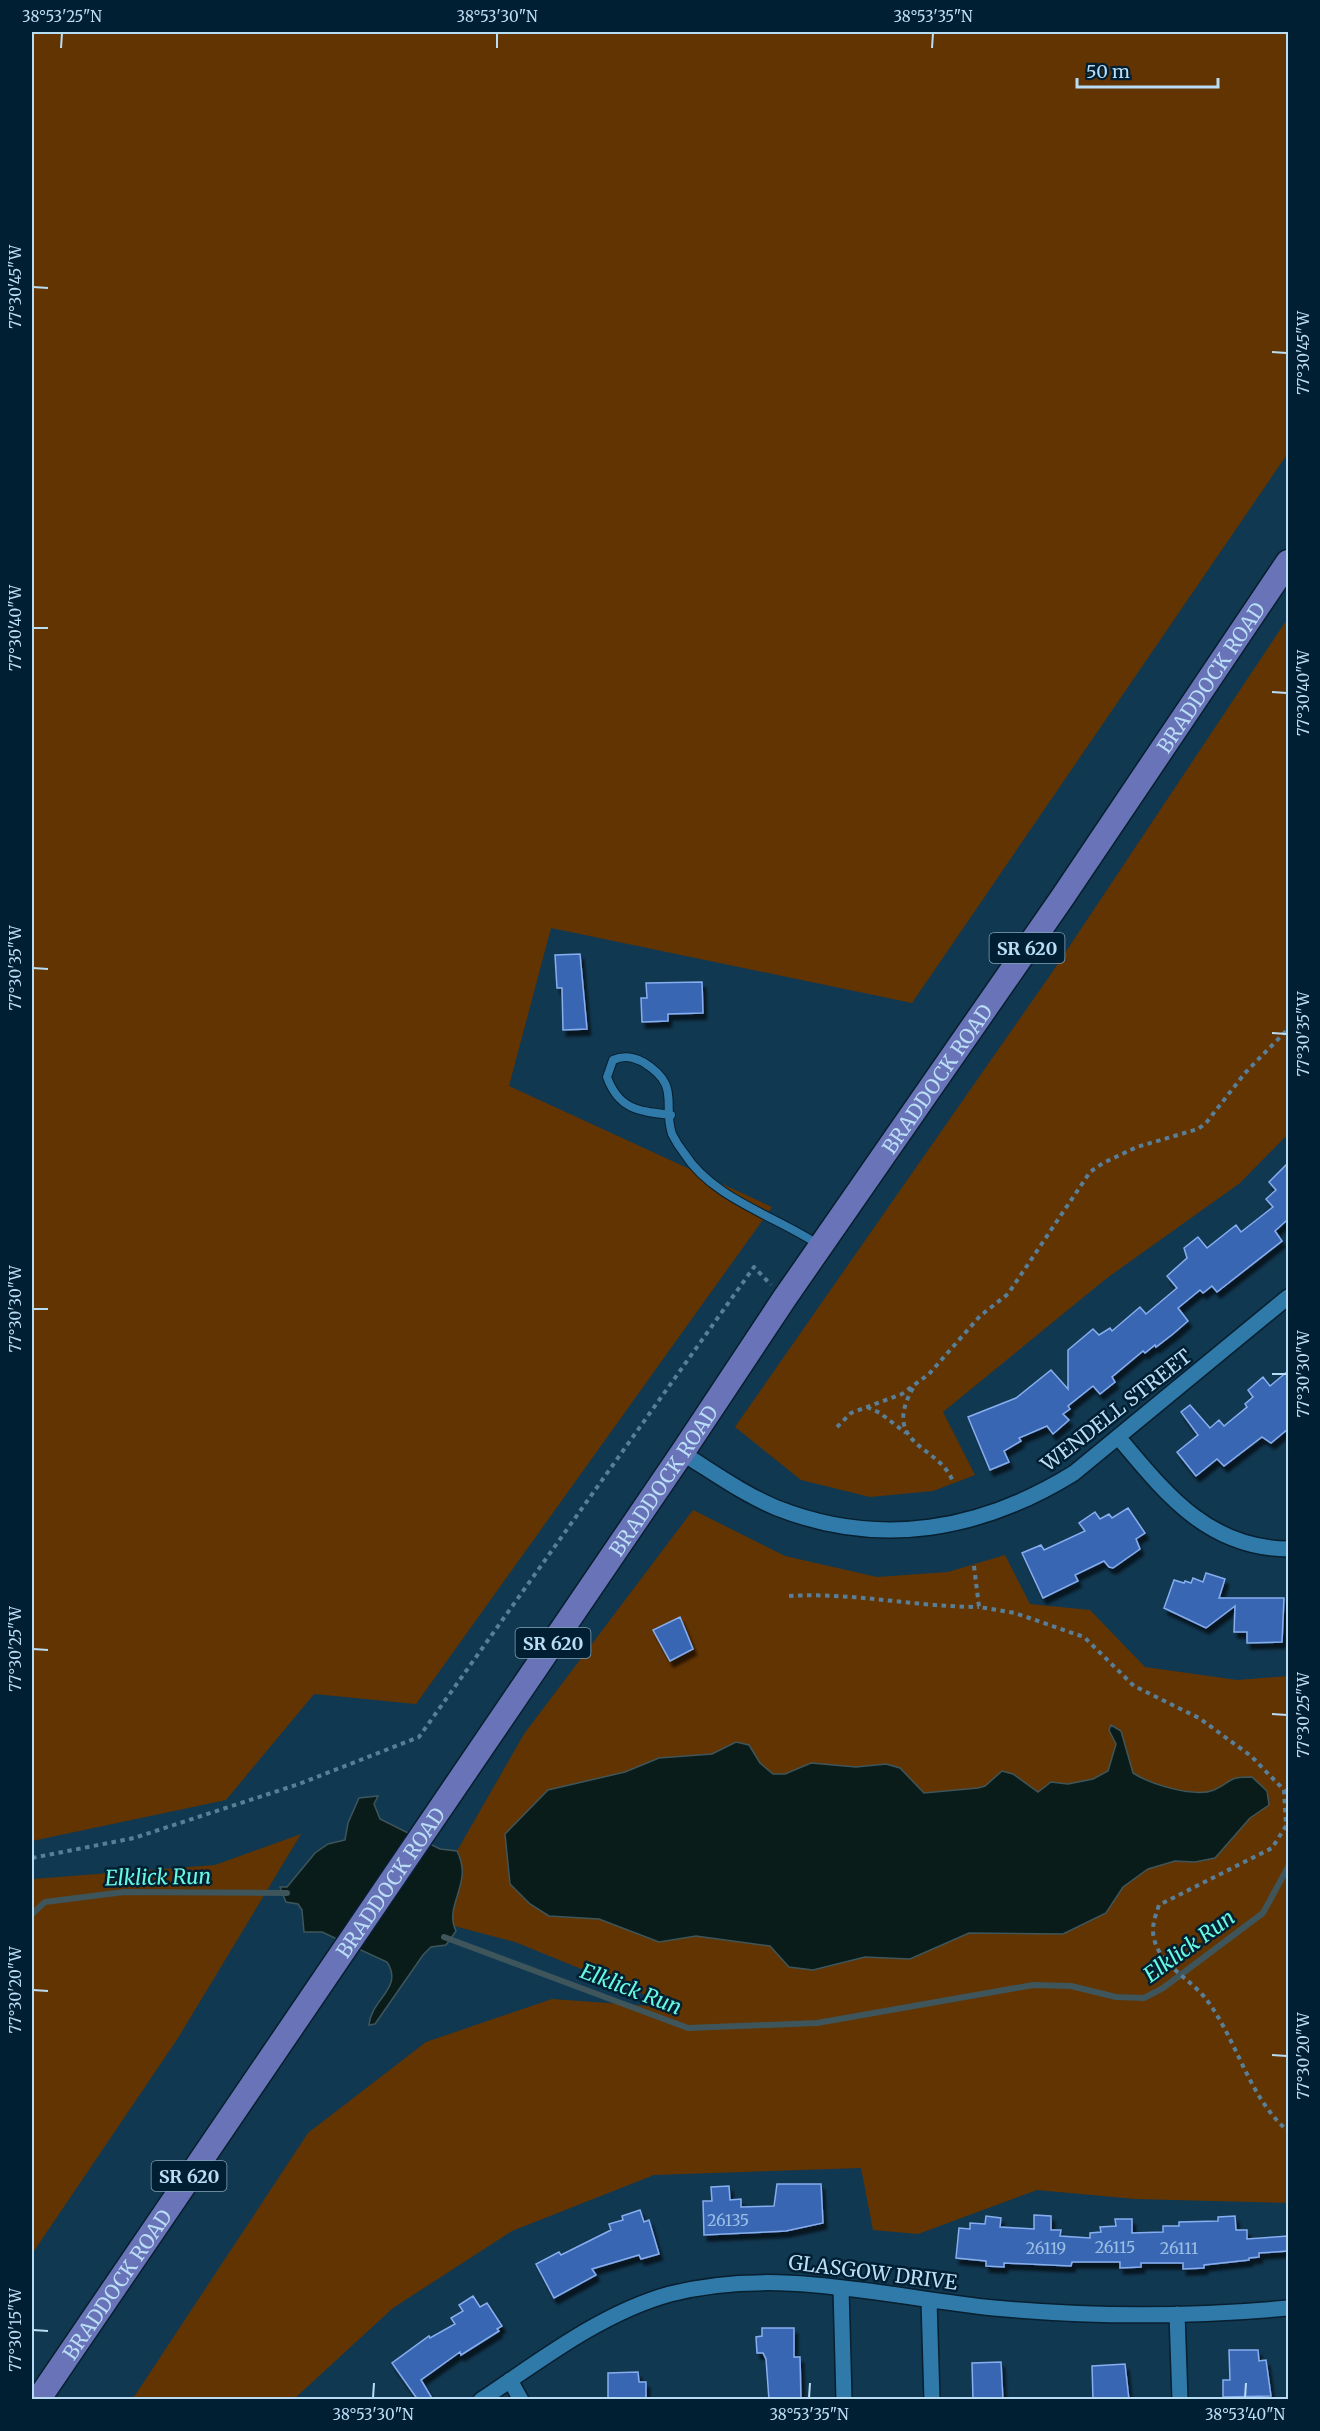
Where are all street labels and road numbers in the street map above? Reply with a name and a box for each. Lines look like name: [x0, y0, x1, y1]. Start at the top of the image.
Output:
street label: BRADDOCK ROAD: [1151, 597, 1270, 757]
road number: SR 620: [990, 933, 1064, 963]
street label: BRADDOCK ROAD: [876, 999, 997, 1158]
street label: WENDELL STREET: [1035, 1343, 1196, 1477]
street label: BRADDOCK ROAD: [603, 1400, 723, 1560]
road number: SR 620: [516, 1628, 590, 1658]
street label: BRADDOCK ROAD: [330, 1802, 450, 1962]
road number: SR 620: [152, 2161, 226, 2191]
street label: BRADDOCK ROAD: [57, 2204, 177, 2364]
street label: GLASGOW DRIVE: [787, 2249, 959, 2295]

